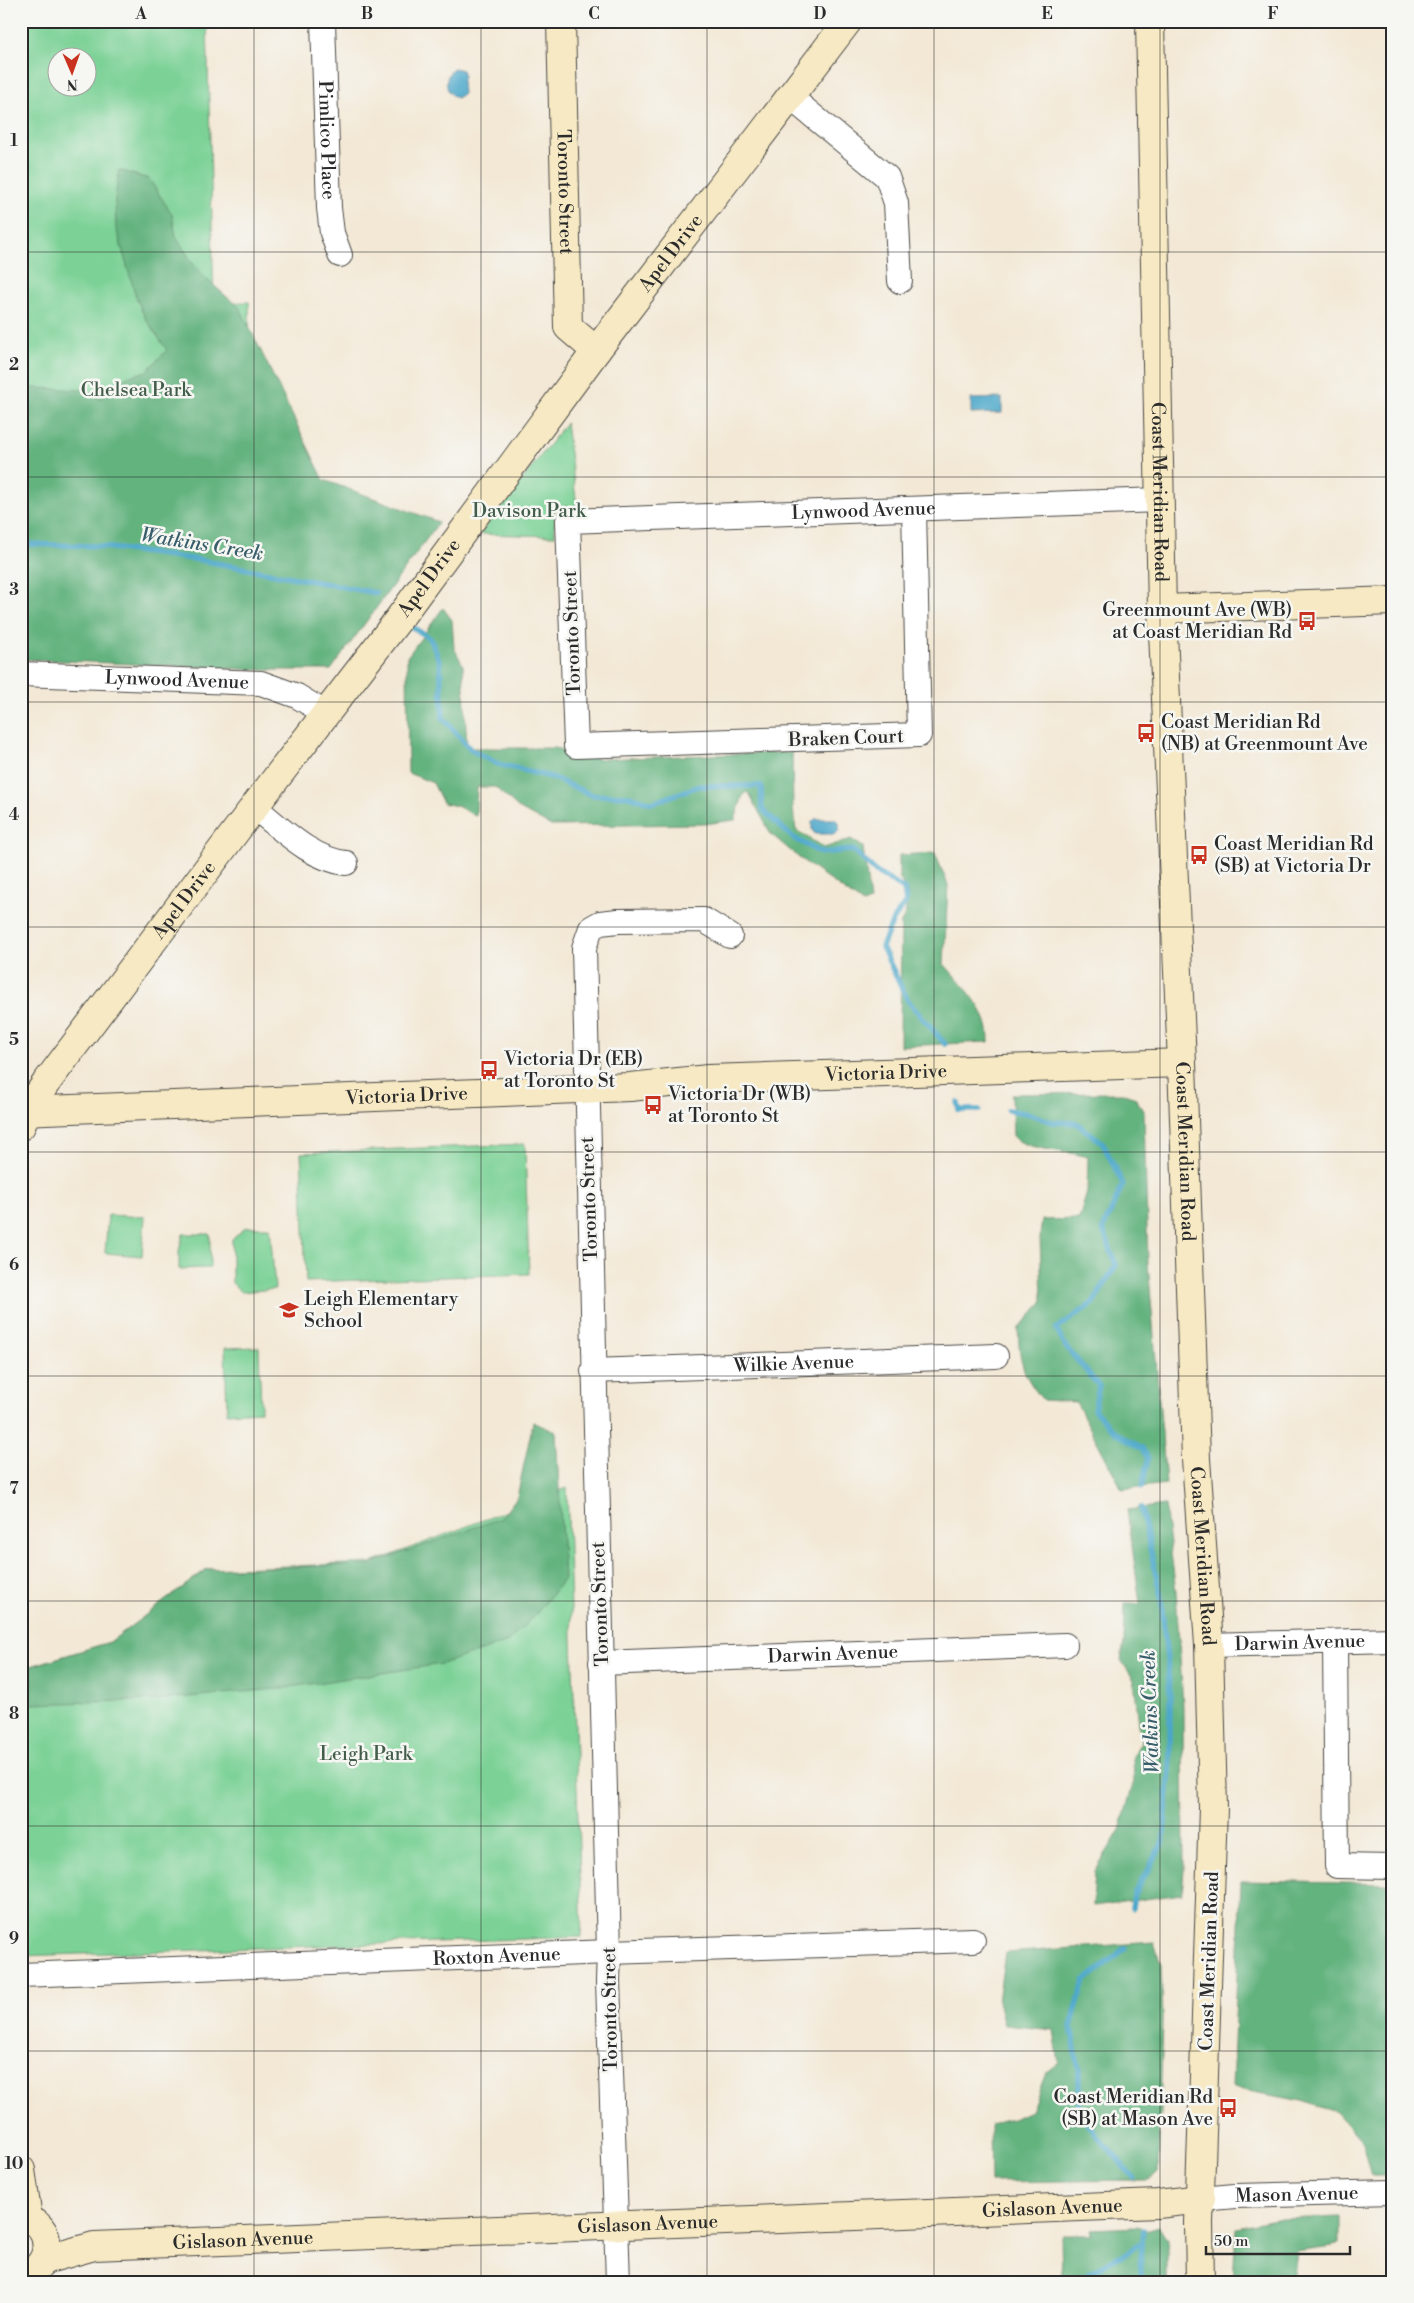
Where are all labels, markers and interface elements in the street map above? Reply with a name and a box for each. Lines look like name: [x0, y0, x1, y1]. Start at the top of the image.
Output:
text: A: [134, 4, 147, 24]
text: B: [361, 4, 373, 24]
text: C: [588, 4, 600, 24]
text: D: [814, 4, 827, 24]
text: E: [1041, 4, 1053, 24]
text: F: [1267, 4, 1279, 24]
north arrow: [48, 48, 98, 98]
text: N: [67, 75, 78, 93]
street label: Pimlico Place: [313, 80, 341, 200]
street label: Toronto Street: [551, 129, 578, 255]
text: 1: [10, 131, 18, 151]
street label: Apel Drive: [633, 209, 708, 297]
text: 2: [9, 355, 19, 375]
park label: Chelsea Park: [81, 378, 192, 402]
street label: Coast Meridian Road: [1146, 402, 1173, 582]
street label: Lynwood Avenue: [791, 496, 936, 525]
park label: Davison Park: [472, 499, 587, 523]
water label: Watkins Creek: [139, 523, 265, 567]
street label: Apel Drive: [392, 534, 466, 623]
street label: Toronto Street: [558, 570, 586, 696]
text: 3: [9, 580, 19, 600]
place label: Greenmount Ave (WB) at Coast Meridian Rd: [1102, 598, 1292, 644]
bus stop icon: Greenmount Ave (WB) at Coast Meridian Rd: [1296, 610, 1318, 632]
street label: Lynwood Avenue: [104, 665, 249, 695]
place label: Coast Meridian Rd (NB) at Greenmount Ave: [1161, 710, 1368, 756]
bus stop icon: Coast Meridian Rd (NB) at Greenmount Ave: [1135, 722, 1157, 744]
street label: Braken Court: [787, 724, 905, 752]
text: 4: [9, 805, 20, 825]
place label: Coast Meridian Rd (SB) at Victoria Dr: [1214, 832, 1374, 878]
bus stop icon: Coast Meridian Rd (SB) at Victoria Dr: [1188, 844, 1210, 866]
street label: Apel Drive: [146, 856, 221, 945]
text: 5: [9, 1030, 19, 1050]
place label: Victoria Dr (EB) at Toronto St: [503, 1047, 643, 1093]
bus stop icon: Victoria Dr (EB) at Toronto St: [478, 1059, 500, 1081]
street label: Victoria Drive: [823, 1059, 948, 1087]
street label: Coast Meridian Road: [1170, 1061, 1200, 1242]
street label: Victoria Drive: [344, 1081, 468, 1110]
place label: Victoria Dr (WB) at Toronto St: [667, 1082, 811, 1128]
bus stop icon: Victoria Dr (WB) at Toronto St: [642, 1094, 664, 1116]
street label: Toronto Street: [575, 1136, 603, 1262]
text: 6: [9, 1255, 19, 1275]
place label: Leigh Elementary School: [304, 1287, 459, 1333]
school or university icon: Leigh Elementary School: [278, 1299, 300, 1321]
street label: Wilkie Avenue: [732, 1349, 855, 1378]
street label: Coast Meridian Road: [1185, 1465, 1221, 1647]
text: 7: [9, 1479, 19, 1499]
street label: Toronto Street: [586, 1541, 614, 1667]
street label: Darwin Avenue: [1234, 1629, 1366, 1656]
street label: Darwin Avenue: [767, 1639, 899, 1669]
water label: Watkins Creek: [1136, 1650, 1166, 1774]
text: 8: [9, 1704, 19, 1724]
park label: Leigh Park: [319, 1742, 414, 1766]
street label: Coast Meridian Road: [1194, 1871, 1224, 2051]
text: 9: [9, 1929, 19, 1949]
street label: Roxton Avenue: [432, 1942, 561, 1971]
street label: Toronto Street: [597, 1946, 623, 2072]
place label: Coast Meridian Rd (SB) at Mason Ave: [1053, 2085, 1213, 2131]
bus stop icon: Coast Meridian Rd (SB) at Mason Ave: [1217, 2097, 1239, 2119]
text: 10: [5, 2154, 23, 2174]
street label: Mason Avenue: [1235, 2181, 1359, 2208]
street label: Gislason Avenue: [981, 2193, 1123, 2223]
street label: Gislason Avenue: [577, 2209, 718, 2239]
scale bar: [1206, 2223, 1350, 2255]
street label: Gislason Avenue: [172, 2225, 314, 2255]
text: 50 m: [1214, 2232, 1248, 2251]

